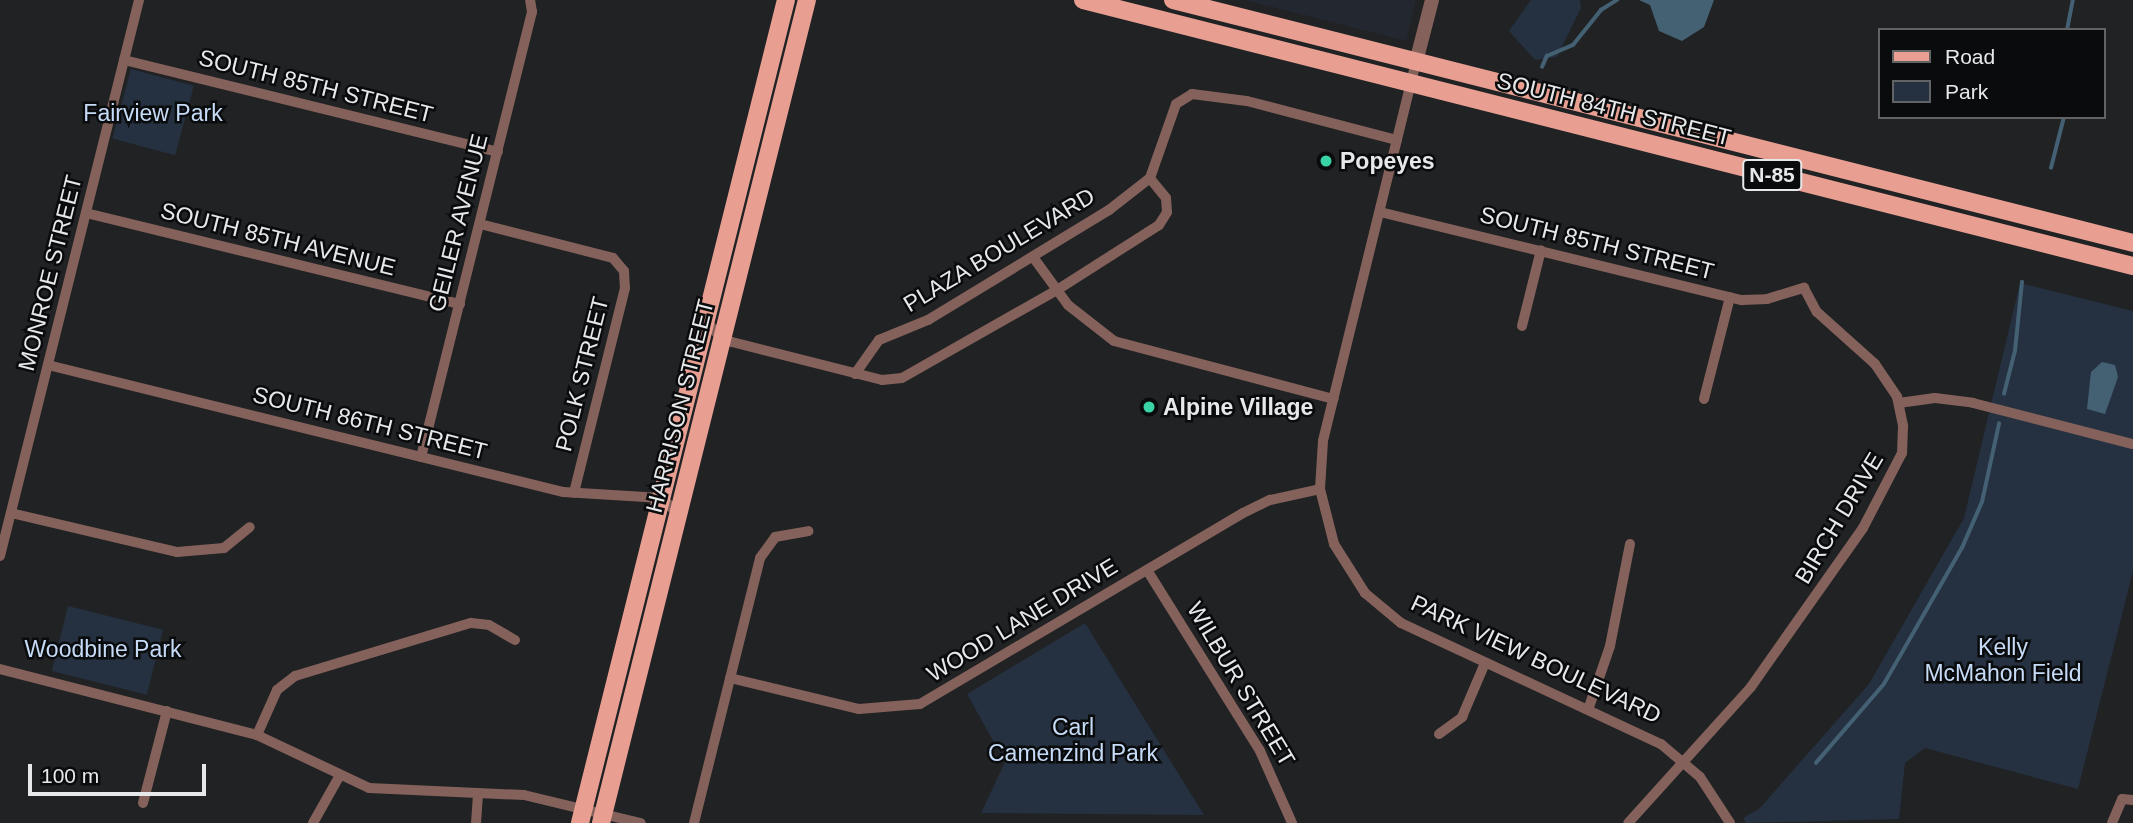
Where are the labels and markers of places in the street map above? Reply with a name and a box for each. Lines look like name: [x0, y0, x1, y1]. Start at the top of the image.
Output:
place label: Popeyes: [1340, 147, 1435, 175]
marker: Popeyes: [1318, 153, 1334, 169]
place label: Alpine Village: [1163, 393, 1313, 421]
marker: Alpine Village: [1141, 399, 1157, 415]

